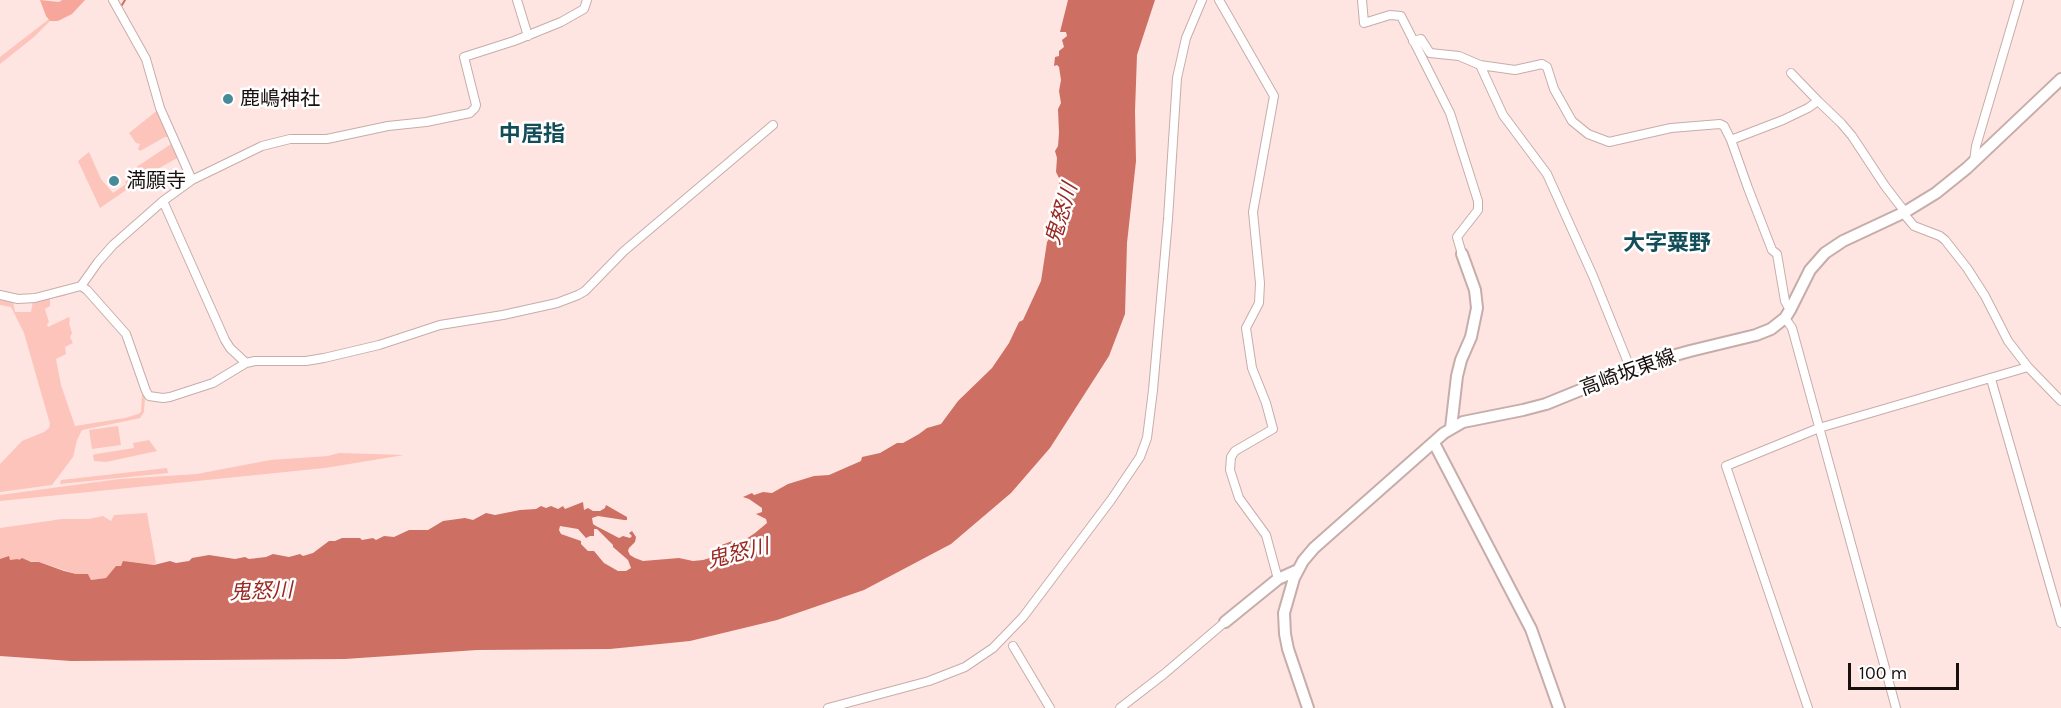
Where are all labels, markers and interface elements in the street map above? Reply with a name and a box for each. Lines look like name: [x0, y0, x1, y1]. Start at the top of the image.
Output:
place label: 鹿嶋神社: [240, 87, 320, 111]
marker: 鹿嶋神社: [221, 92, 235, 106]
district label: 中居指: [499, 122, 565, 148]
place label: 満願寺: [126, 169, 186, 193]
marker: 満願寺: [107, 174, 121, 188]
water label: 鬼怒川: [1041, 180, 1083, 248]
district label: 大字粟野: [1623, 231, 1711, 257]
street label: 高崎坂東線: [1577, 345, 1679, 401]
water label: 鬼怒川: [704, 534, 772, 574]
water label: 鬼怒川: [229, 578, 293, 606]
scale bar: [1851, 651, 1962, 689]
text: 100 m: [1859, 662, 1907, 684]

